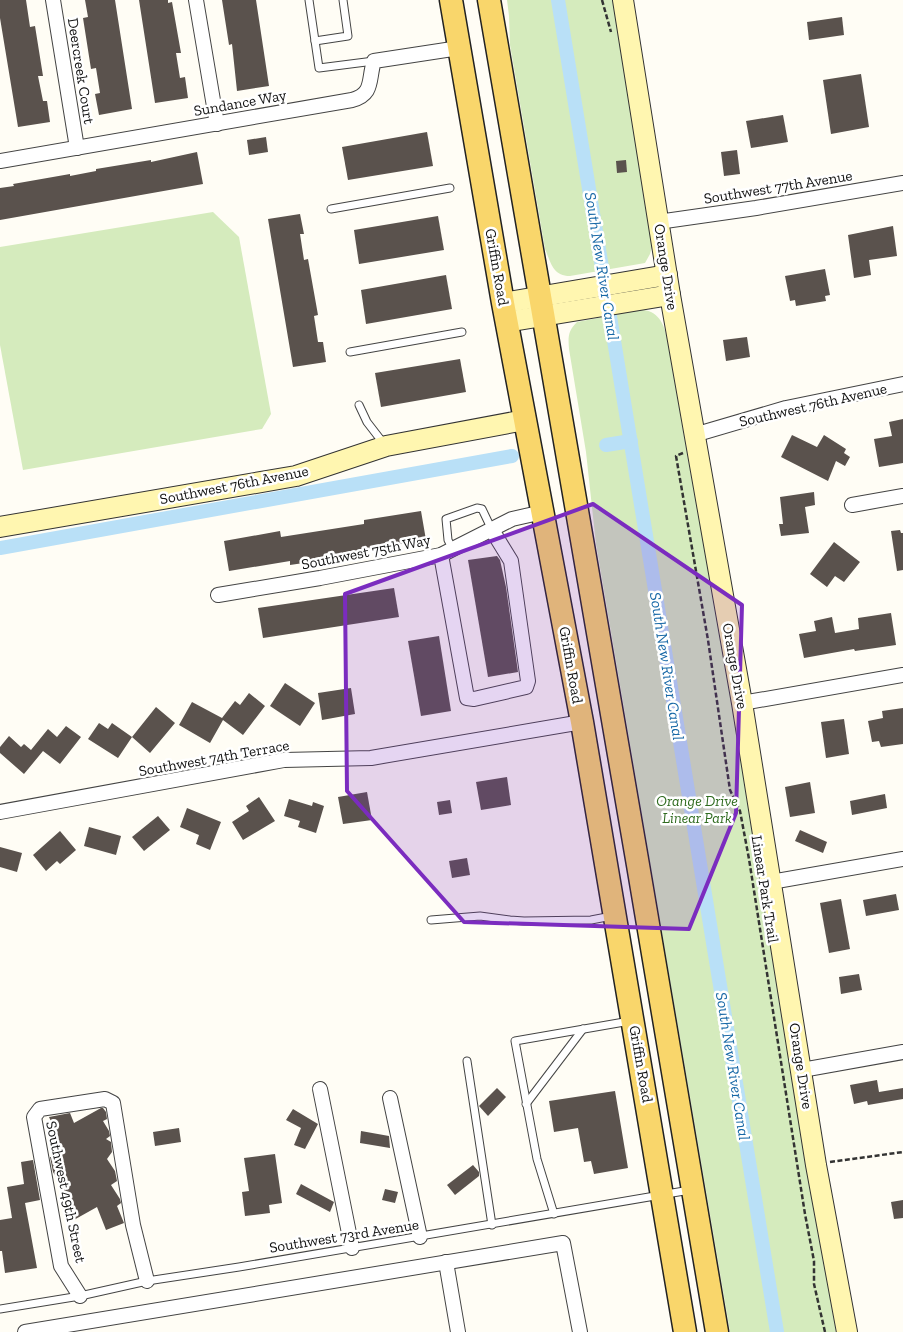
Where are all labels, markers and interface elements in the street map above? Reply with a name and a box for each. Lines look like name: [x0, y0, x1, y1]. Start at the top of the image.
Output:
street label: Deercreek Court: [64, 17, 98, 126]
street label: Sundance Way: [192, 86, 288, 120]
street label: Southwest 77th Avenue: [702, 166, 854, 208]
water label: South New River Canal: [581, 191, 623, 342]
street label: Orange Drive: [650, 223, 682, 311]
street label: Griffin Road: [481, 227, 513, 308]
street label: Southwest 76th Avenue: [737, 379, 889, 431]
street label: Southwest 76th Avenue: [158, 462, 310, 508]
street label: Southwest 75th Way: [300, 531, 432, 573]
water label: South New River Canal: [646, 591, 688, 742]
street label: Orange Drive: [719, 622, 751, 710]
street label: Griffin Road: [555, 625, 587, 706]
street label: Southwest 74th Terrace: [137, 736, 291, 780]
park label: Orange Drive Linear Park: [656, 792, 738, 827]
street label: Linear Park Trail: [748, 834, 782, 944]
water label: South New River Canal: [712, 991, 754, 1142]
street label: Orange Drive: [785, 1022, 817, 1110]
street label: Griffin Road: [625, 1024, 657, 1105]
street label: Southwest 49th Street: [42, 1119, 90, 1265]
street label: Southwest 73rd Avenue: [268, 1215, 420, 1257]

